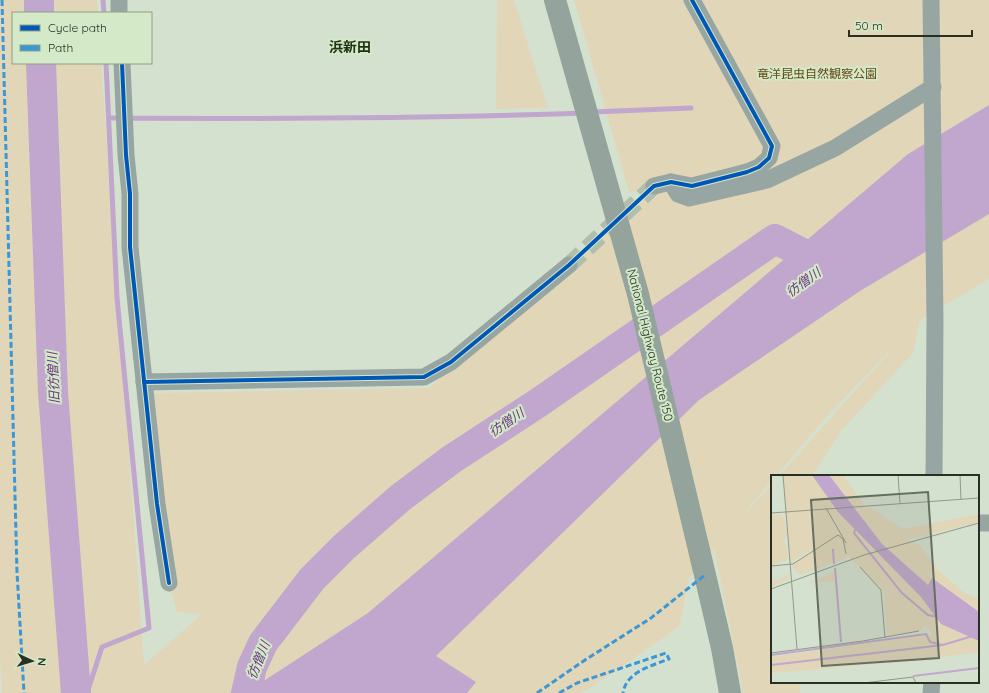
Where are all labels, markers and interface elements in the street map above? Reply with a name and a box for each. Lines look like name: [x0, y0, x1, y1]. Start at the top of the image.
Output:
legend: [12, 12, 152, 64]
scale bar: [849, 12, 972, 38]
text: 50 m: [855, 18, 883, 33]
text: Cycle path: [48, 20, 107, 35]
district label: 浜新田: [329, 38, 371, 56]
text: Path: [48, 40, 73, 55]
park label: 竜洋昆虫自然観察公園: [757, 66, 877, 81]
water label: 彷僧川: [783, 263, 825, 300]
street label: National Highway Route 150: [624, 267, 677, 423]
water label: 旧彷僧川: [44, 350, 62, 404]
water label: 彷僧川: [485, 403, 528, 440]
inset map: [771, 475, 979, 683]
water label: 彷僧川: [243, 637, 273, 681]
north arrow: [12, 641, 52, 681]
text: N: [35, 657, 49, 666]

